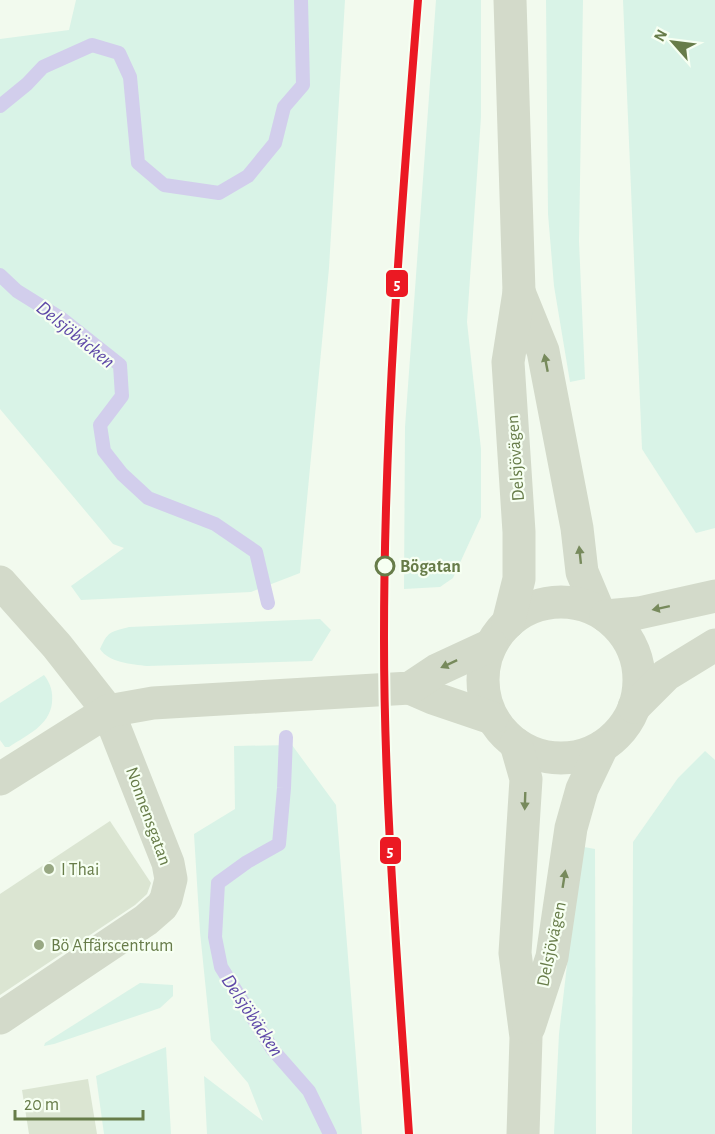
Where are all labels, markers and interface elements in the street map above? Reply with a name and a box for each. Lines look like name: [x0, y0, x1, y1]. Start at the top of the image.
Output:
north arrow: [643, 12, 703, 72]
text: N: [651, 27, 670, 44]
line badge: 5: [385, 269, 409, 298]
text: 5: [394, 276, 401, 292]
water label: Delsjöbäcken: [32, 297, 118, 372]
one-way arrow: [541, 354, 550, 373]
street label: Delsjövägen: [504, 414, 528, 502]
one-way arrow: [575, 546, 585, 565]
marker: Bögatan: [375, 556, 395, 576]
place label: Bögatan: [400, 558, 461, 576]
one-way arrow: [651, 604, 670, 613]
one-way arrow: [441, 660, 458, 669]
street label: Nonnensgatan: [122, 765, 174, 868]
one-way arrow: [520, 792, 530, 811]
line badge: 5: [379, 836, 402, 865]
text: 5: [387, 843, 394, 859]
place label: I Thai: [61, 861, 99, 879]
marker: I Thai: [42, 862, 56, 876]
one-way arrow: [559, 869, 568, 888]
street label: Delsjövägen: [534, 900, 570, 988]
place label: Bö Affärscentrum: [51, 937, 174, 955]
marker: Bö Affärscentrum: [32, 938, 46, 952]
water label: Delsjöbäcken: [217, 971, 287, 1060]
scale bar: [15, 1083, 142, 1121]
text: 20 m: [24, 1096, 59, 1114]

